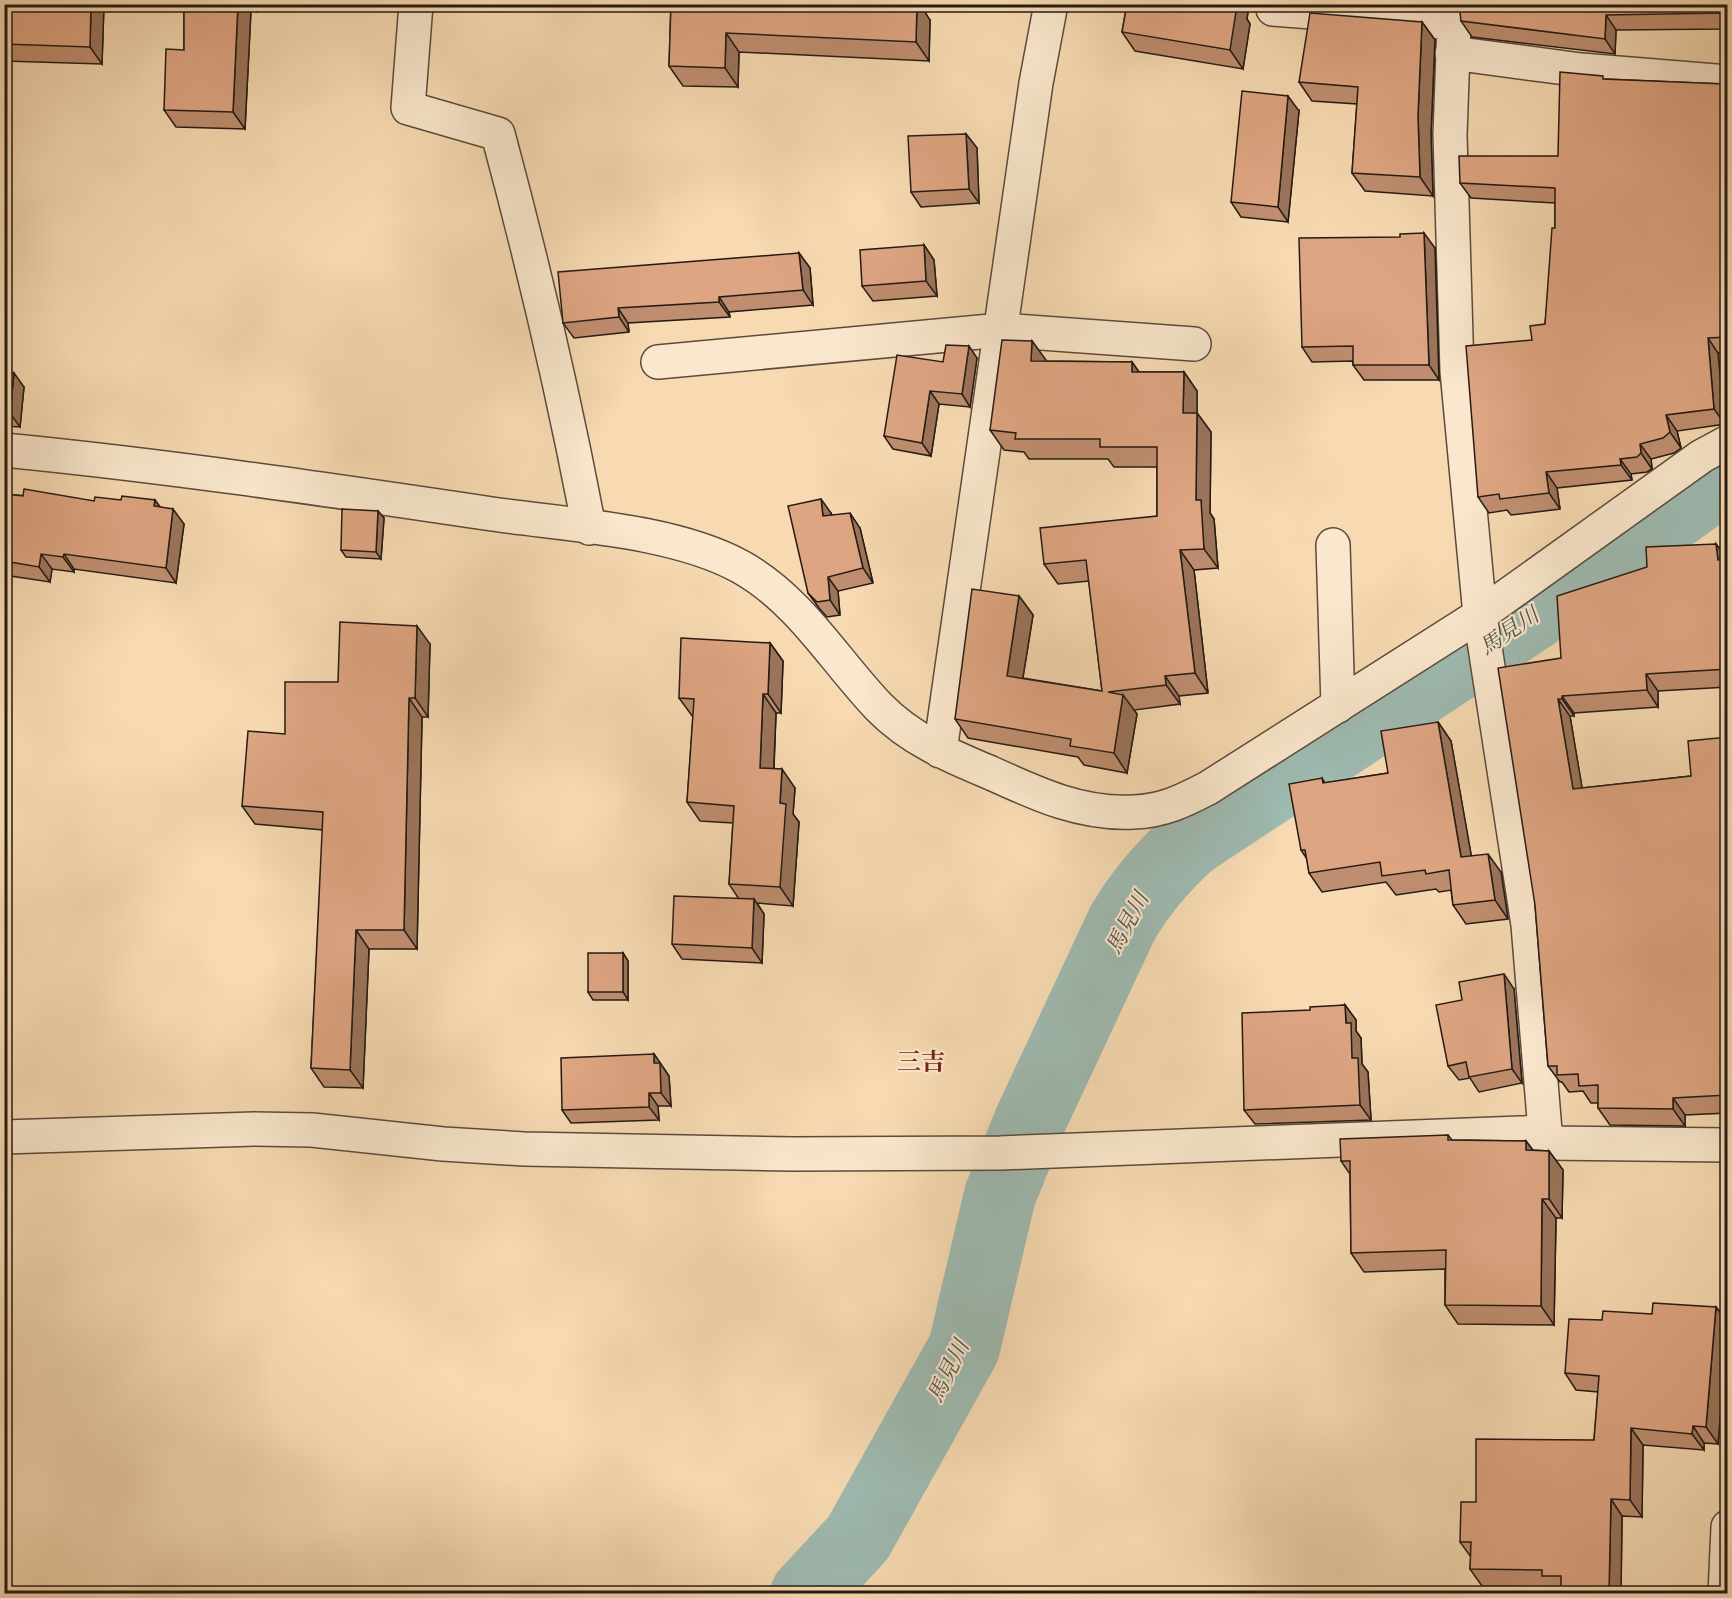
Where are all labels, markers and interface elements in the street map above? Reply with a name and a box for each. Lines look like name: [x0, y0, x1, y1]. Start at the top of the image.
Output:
water label: 馬見川: [1474, 599, 1546, 661]
water label: 馬見川: [1099, 885, 1156, 959]
district label: 三吉: [897, 1046, 945, 1077]
water label: 馬見川: [920, 1333, 976, 1407]

